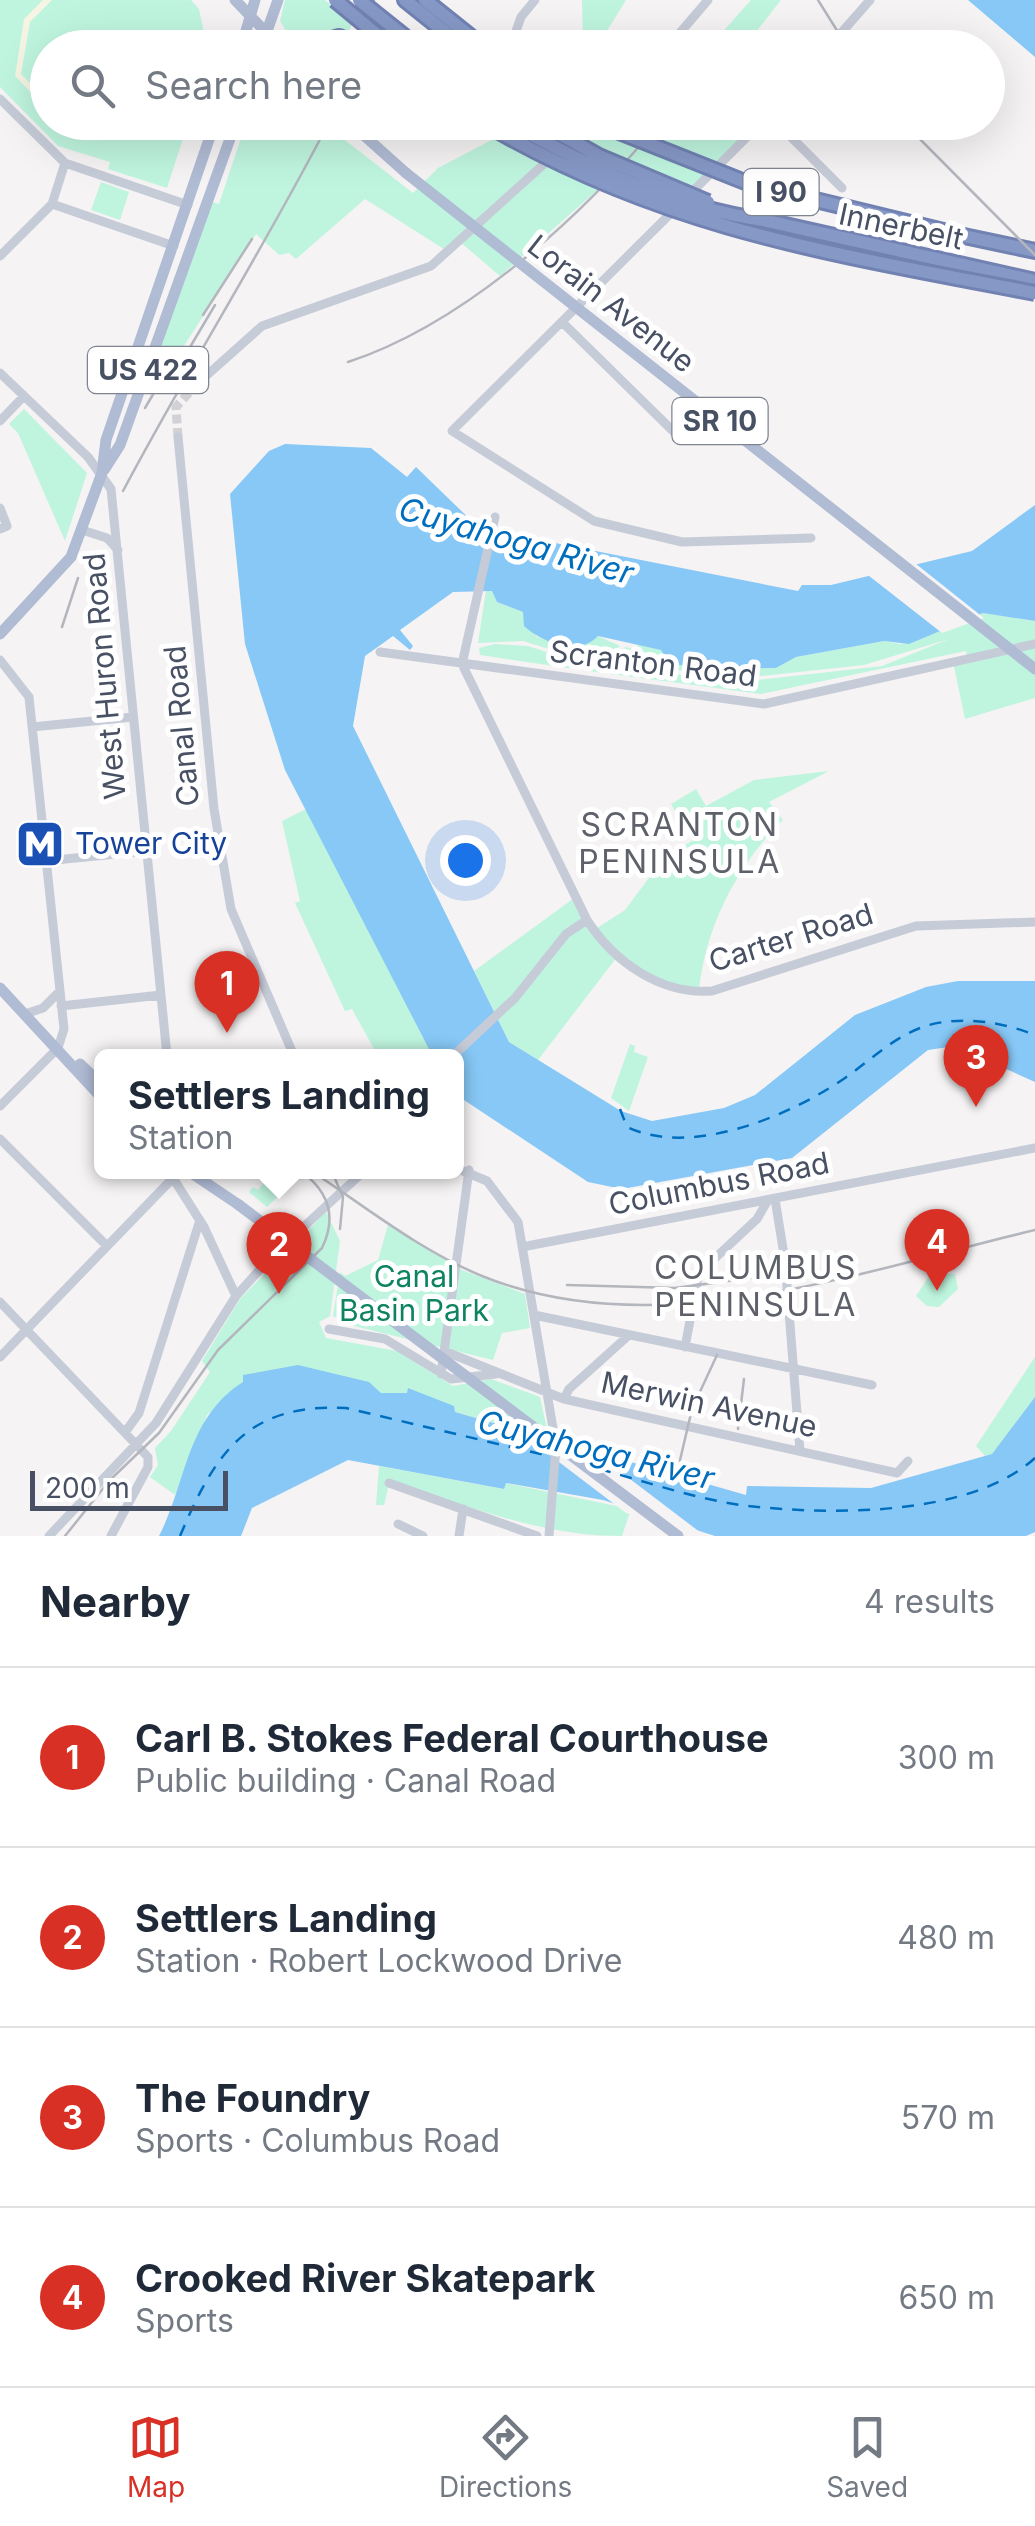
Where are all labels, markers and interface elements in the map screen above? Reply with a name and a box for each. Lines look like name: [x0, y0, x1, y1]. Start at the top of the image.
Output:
search box: [30, 30, 1005, 140]
icon: search: [65, 58, 120, 113]
text: Search here: [145, 62, 362, 108]
road number: I 90: [744, 169, 818, 215]
street label: Innerbelt: [836, 195, 967, 257]
street label: Lorain Avenue: [521, 227, 702, 380]
road number: US 422: [88, 347, 208, 393]
road number: SR 10: [672, 398, 768, 444]
water label: Cuyahoga River: [395, 488, 639, 593]
street label: West Huron Road: [75, 552, 133, 801]
street label: Scranton Road: [548, 632, 759, 694]
street label: Canal Road: [156, 644, 206, 808]
district label: SCRANTON PENINSULA: [578, 805, 782, 881]
metro station icon: Tower City: [14, 818, 66, 870]
place label: Tower City: [75, 825, 227, 861]
your location: [440, 835, 491, 886]
street label: Carter Road: [704, 895, 877, 979]
pin: 1: [194, 950, 260, 1033]
pin: 3: [944, 1024, 1008, 1107]
popup: [94, 1049, 464, 1179]
text: Settlers Landing: [128, 1072, 430, 1118]
text: Station: [128, 1118, 233, 1157]
street label: Columbus Road: [605, 1144, 832, 1222]
pin: 4: [904, 1208, 970, 1291]
pin: 2: [246, 1212, 312, 1294]
district label: COLUMBUS PENINSULA: [654, 1248, 858, 1324]
park label: Canal Basin Park: [339, 1258, 490, 1328]
street label: Merwin Avenue: [598, 1364, 820, 1444]
water label: Cuyahoga River: [474, 1401, 719, 1498]
scale bar: [30, 1466, 228, 1510]
text: 200 m: [45, 1471, 130, 1505]
text: Nearby: [40, 1576, 191, 1627]
text: 4 results: [864, 1582, 995, 1621]
text: Carl B. Stokes Federal Courthouse: [135, 1715, 769, 1761]
text: 1: [66, 1738, 79, 1777]
text: 300 m: [898, 1738, 995, 1777]
text: Public building · Canal Road: [135, 1761, 556, 1800]
text: Settlers Landing: [135, 1895, 437, 1941]
text: 2: [62, 1918, 83, 1957]
text: 480 m: [897, 1918, 995, 1957]
text: Station · Robert Lockwood Drive: [135, 1941, 622, 1980]
text: The Foundry: [135, 2075, 370, 2121]
text: 3: [62, 2098, 83, 2137]
text: 570 m: [901, 2098, 995, 2137]
text: Sports · Columbus Road: [135, 2121, 500, 2160]
text: Crooked River Skatepark: [135, 2255, 595, 2301]
text: 4: [62, 2278, 83, 2317]
text: 650 m: [898, 2278, 995, 2317]
text: Sports: [135, 2301, 234, 2340]
tab: Map: [127, 2410, 185, 2504]
tab: Directions: [439, 2410, 572, 2504]
tab: Saved: [826, 2410, 908, 2504]

